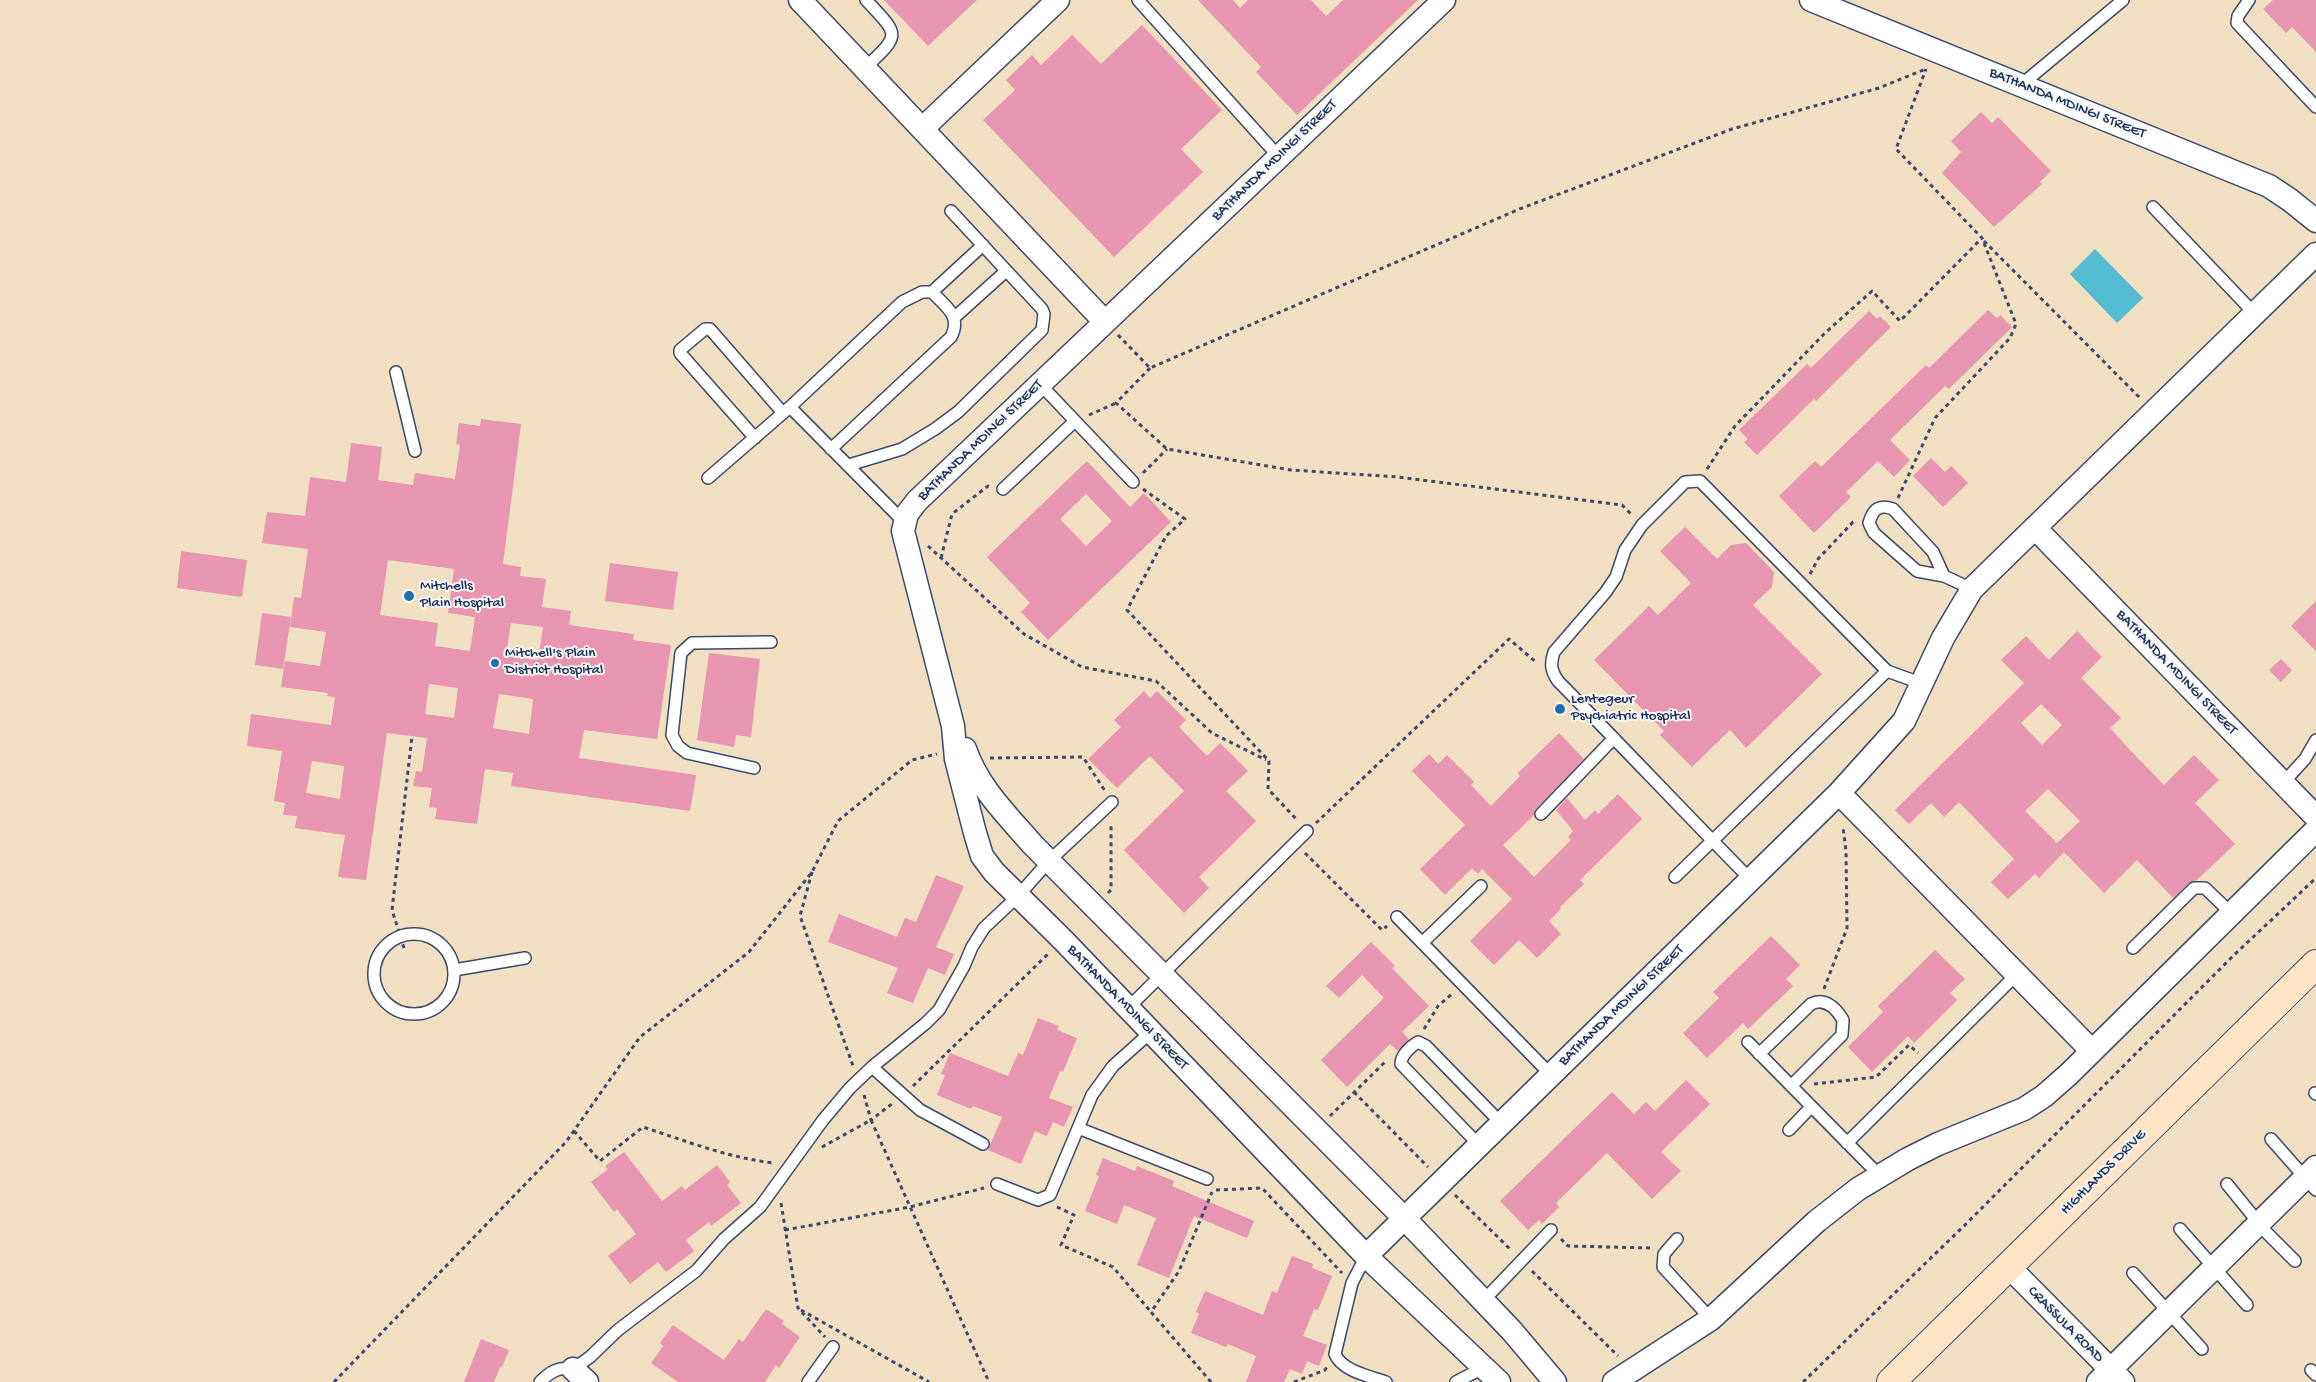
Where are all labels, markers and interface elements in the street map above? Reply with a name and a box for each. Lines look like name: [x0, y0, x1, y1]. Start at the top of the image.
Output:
street label: BATHANDA MDINGI STREET: [1986, 64, 2148, 144]
street label: BATHANDA MDINGI STREET: [1209, 97, 1341, 225]
street label: BATHANDA MDINGI STREET: [915, 377, 1047, 505]
place label: Mitchells Plain Hospital: [420, 578, 504, 613]
marker: Mitchells Plain Hospital: [402, 589, 416, 603]
street label: BATHANDA MDINGI STREET: [2112, 607, 2240, 739]
place label: Mitchell's Plain District Hospital: [505, 645, 603, 680]
marker: Mitchell's Plain District Hospital: [489, 657, 501, 669]
place label: Lentegeur Psychiatric Hospital: [1571, 691, 1691, 726]
marker: Lentegeur Psychiatric Hospital: [1553, 702, 1567, 716]
street label: BATHANDA MDINGI STREET: [1063, 942, 1191, 1074]
street label: BATHANDA MDINGI STREET: [1556, 942, 1688, 1070]
street label: HIGHLANDS DRIVE: [2057, 1126, 2151, 1220]
street label: CRASSULA ROAD: [2023, 1283, 2107, 1367]

